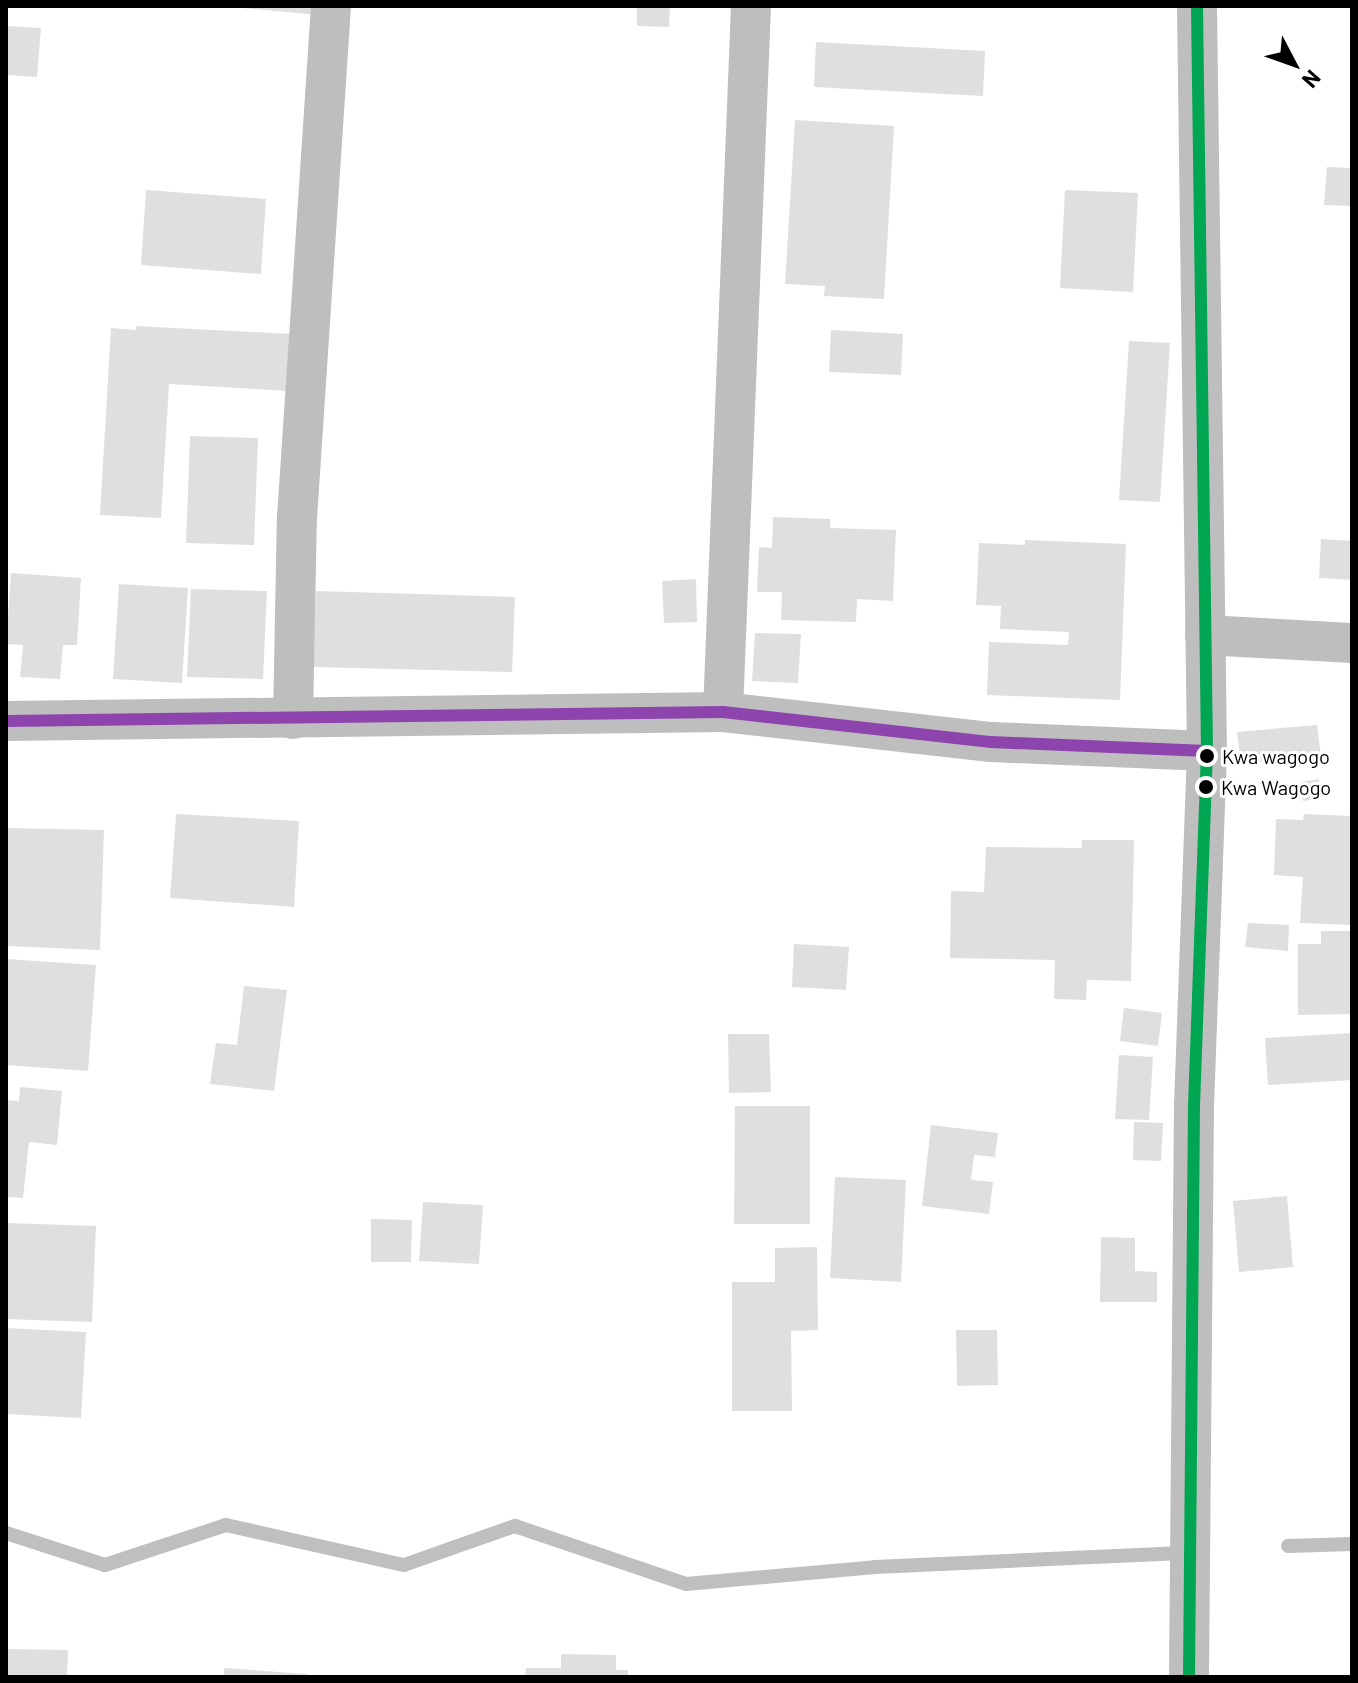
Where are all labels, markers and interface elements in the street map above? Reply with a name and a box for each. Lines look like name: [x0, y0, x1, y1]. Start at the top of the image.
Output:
north arrow: [1254, 24, 1334, 104]
text: N: [1298, 66, 1327, 94]
place label: Kwa wagogo: [1222, 744, 1330, 768]
marker: Kwa wagogo: [1199, 748, 1215, 764]
place label: Kwa Wagogo: [1221, 775, 1331, 799]
marker: Kwa Wagogo: [1198, 779, 1214, 795]

